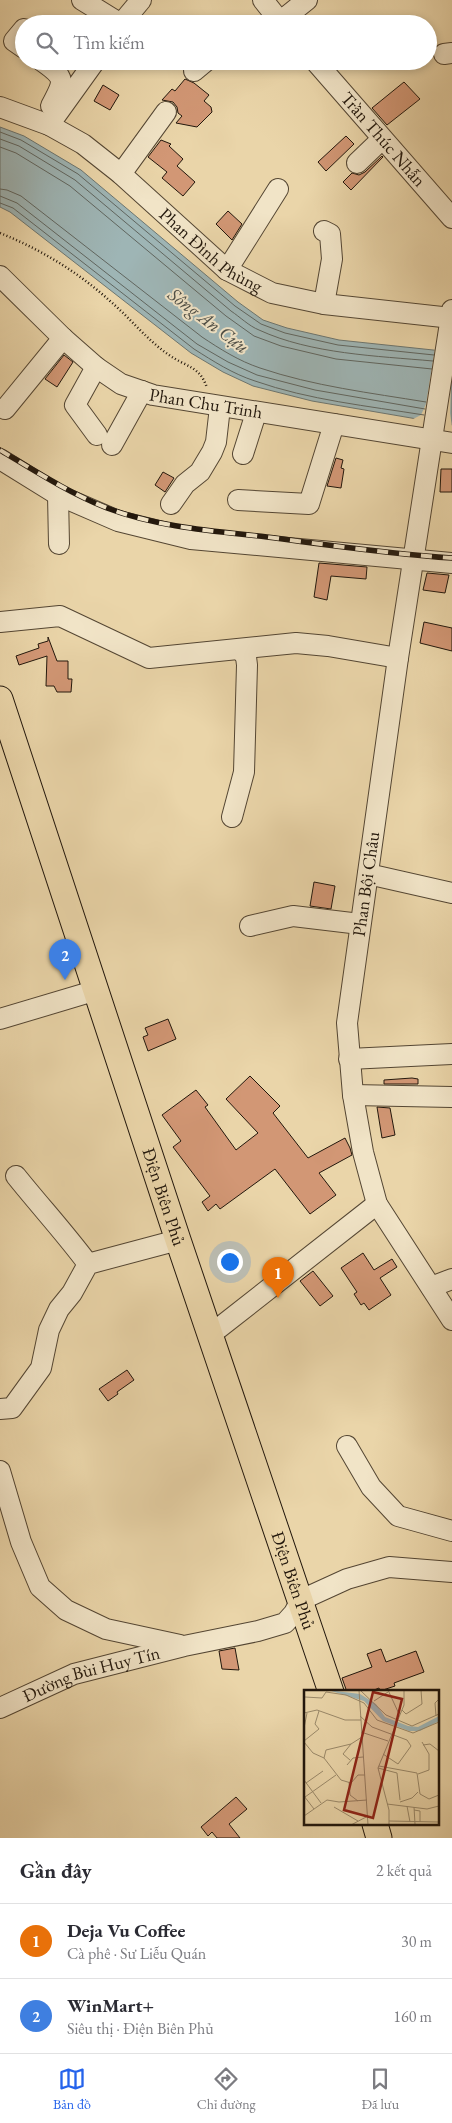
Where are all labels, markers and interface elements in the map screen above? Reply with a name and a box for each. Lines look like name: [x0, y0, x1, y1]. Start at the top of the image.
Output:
search box: [15, 15, 437, 70]
icon: search: [33, 29, 61, 57]
text: Tìm kiếm: [73, 30, 145, 55]
street label: Trần Thúc Nhẫn: [336, 87, 432, 192]
street label: Phan Đình Phùng: [155, 202, 267, 297]
water label: Sông An Cựu: [162, 281, 254, 359]
street label: Phan Chu Trinh: [148, 383, 264, 423]
street label: Phan Bội Châu: [347, 829, 384, 938]
pin: 2: [49, 939, 81, 980]
street label: Điện Biên Phủ: [137, 1145, 191, 1249]
your location: [217, 1249, 243, 1275]
pin: 1: [262, 1257, 294, 1298]
street label: Điện Biên Phủ: [266, 1528, 321, 1633]
street label: Đường Bùi Huy Tín: [19, 1640, 163, 1707]
inset map: [304, 1690, 440, 1826]
text: Gần đây: [20, 1857, 92, 1884]
text: 2 kết quả: [376, 1860, 432, 1881]
text: Deja Vu Coffee: [67, 1918, 185, 1943]
text: 1: [32, 1931, 40, 1952]
text: 30 m: [401, 1931, 432, 1952]
text: Cà phê · Sư Liễu Quán: [67, 1943, 206, 1964]
text: WinMart+: [67, 1993, 154, 2018]
text: 2: [32, 2006, 40, 2027]
text: 160 m: [393, 2006, 432, 2027]
text: Siêu thị · Điện Biên Phủ: [67, 2018, 214, 2039]
tab: Bản đồ: [53, 2065, 91, 2113]
tab: Chỉ đường: [197, 2065, 256, 2113]
tab: Đã lưu: [362, 2065, 399, 2113]

